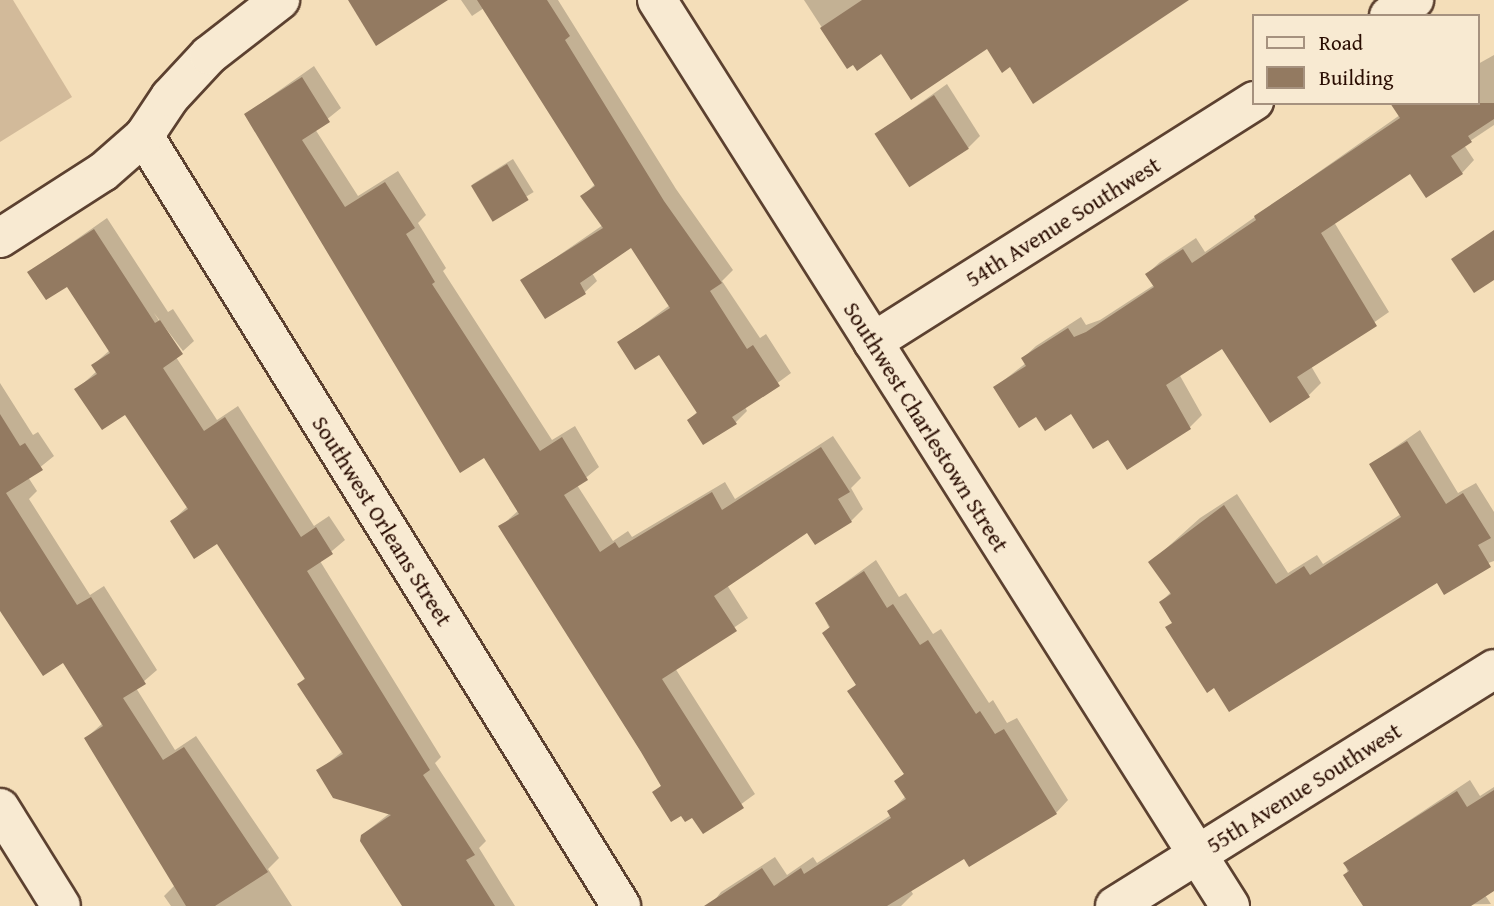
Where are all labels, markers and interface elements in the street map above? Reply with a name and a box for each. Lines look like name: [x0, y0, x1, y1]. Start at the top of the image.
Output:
legend: [1252, 14, 1480, 105]
text: Road: [1319, 27, 1363, 58]
text: Building: [1319, 62, 1393, 93]
street label: 54th Avenue Southwest: [961, 151, 1165, 293]
street label: Southwest Charlestown Street: [838, 297, 1014, 557]
street label: Southwest Orleans Street: [306, 411, 458, 631]
street label: 55th Avenue Southwest: [1202, 717, 1406, 859]

